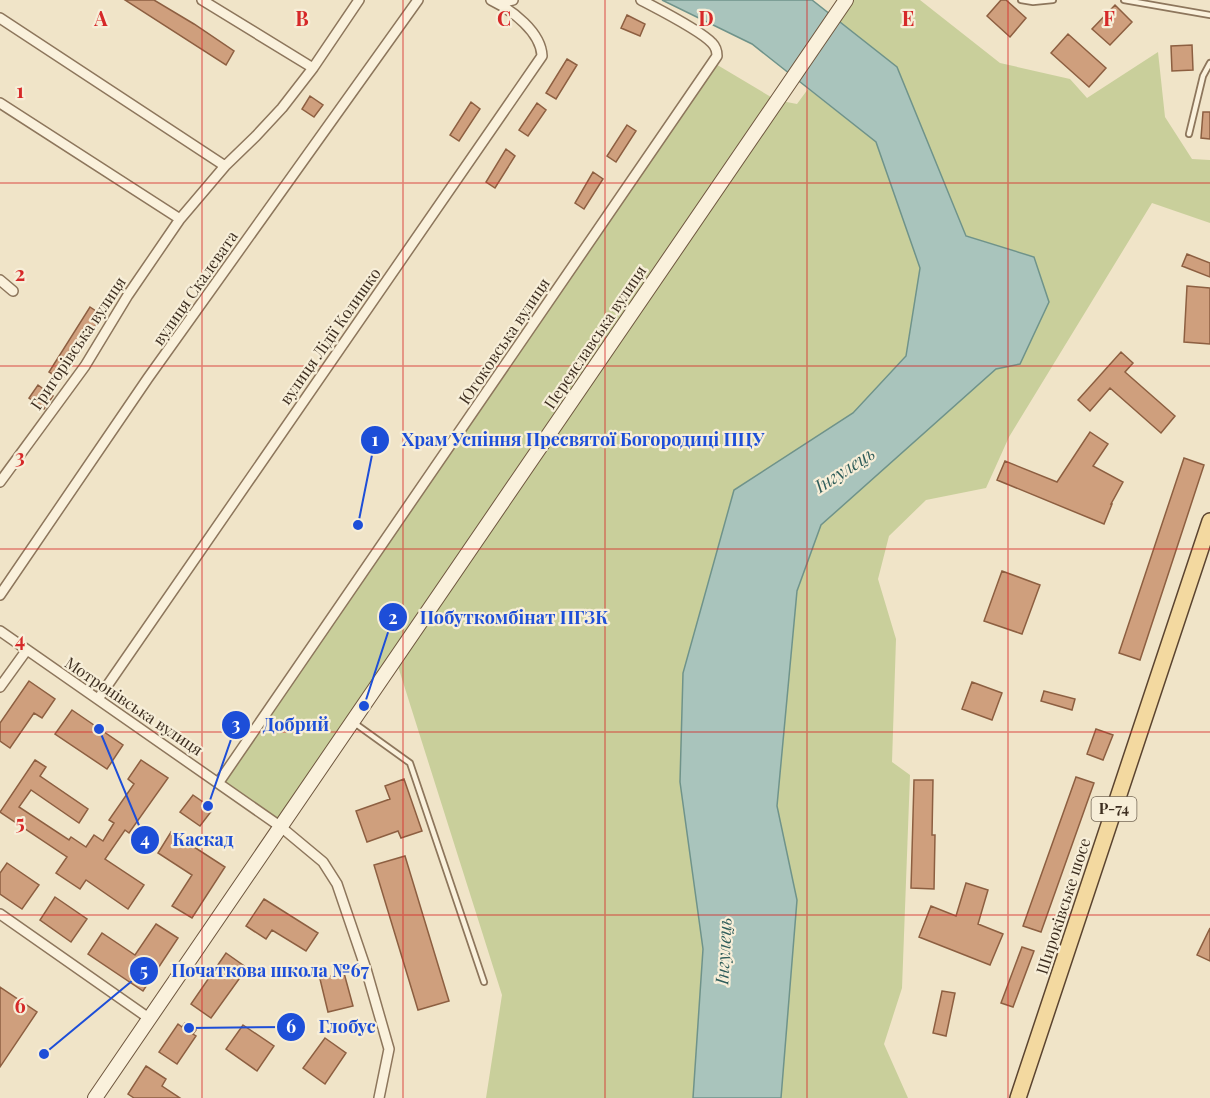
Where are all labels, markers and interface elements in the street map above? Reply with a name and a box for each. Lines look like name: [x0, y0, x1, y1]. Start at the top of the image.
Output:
text: A: [93, 4, 108, 31]
text: B: [295, 4, 309, 31]
text: C: [497, 4, 511, 31]
text: D: [698, 4, 714, 31]
text: E: [902, 4, 914, 31]
text: F: [1103, 4, 1115, 31]
text: 1: [16, 76, 24, 103]
street label: вулиця Скалевата: [147, 226, 242, 349]
text: 2: [15, 259, 25, 286]
street label: Переяславська вулиця: [539, 261, 651, 413]
street label: вулиця Лідії Колишко: [274, 263, 385, 408]
street label: Григорівська вулиця: [25, 272, 130, 413]
street label: Югоковська вулиця: [453, 273, 554, 408]
callout: Храм Успіння Пресвятої Богородиці ПЦУ: [360, 422, 777, 458]
text: 1: [372, 427, 379, 451]
text: Храм Успіння Пресвятої Богородиці ПЦУ: [402, 427, 765, 451]
water label: Інгулець: [809, 441, 879, 498]
text: 3: [15, 442, 25, 469]
callout: Побуткомбінат ПГЗК: [378, 599, 620, 635]
text: 2: [388, 605, 398, 629]
text: Побуткомбінат ПГЗК: [420, 605, 608, 629]
text: 4: [15, 625, 25, 652]
street label: Мотронівська вулиця: [61, 652, 208, 760]
callout: Добрий: [221, 707, 341, 743]
text: 3: [232, 712, 241, 736]
text: Добрий: [263, 712, 329, 736]
road number: Р-74: [1092, 797, 1136, 821]
text: 5: [15, 808, 25, 835]
callout: Каскад: [130, 822, 245, 858]
text: 4: [140, 827, 150, 851]
text: Каскад: [172, 827, 234, 851]
street label: Широківське шосе: [1031, 835, 1094, 977]
water label: Інгулець: [709, 917, 737, 986]
callout: Початкова школа №67: [129, 953, 381, 989]
text: 5: [140, 958, 148, 982]
text: Початкова школа №67: [171, 958, 370, 982]
text: 6: [14, 991, 26, 1018]
callout: Глобус: [276, 1009, 388, 1045]
text: 6: [286, 1014, 296, 1038]
text: Глобус: [318, 1014, 376, 1038]

